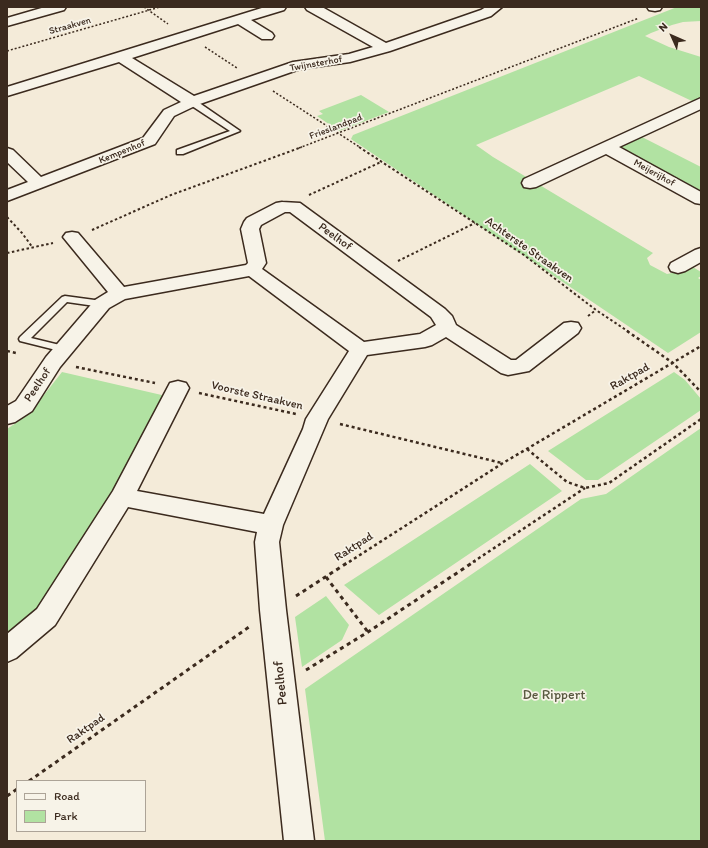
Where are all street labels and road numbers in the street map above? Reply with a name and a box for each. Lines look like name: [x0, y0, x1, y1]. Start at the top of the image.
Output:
street label: Straakven: [48, 14, 92, 38]
street label: Twijnsterhof: [289, 53, 343, 75]
street label: Frieslandpad: [308, 111, 364, 143]
street label: Kempenhof: [97, 137, 147, 167]
street label: Meijerijhof: [631, 157, 677, 189]
street label: Achterste Straakven: [482, 214, 576, 286]
street label: Peelhof: [315, 220, 355, 254]
street label: Raktpad: [608, 360, 652, 394]
street label: Peelhof: [21, 365, 55, 405]
street label: Voorste Straakven: [210, 378, 304, 414]
street label: Raktpad: [332, 529, 376, 565]
street label: Peelhof: [270, 660, 292, 706]
street label: Raktpad: [64, 711, 108, 747]

